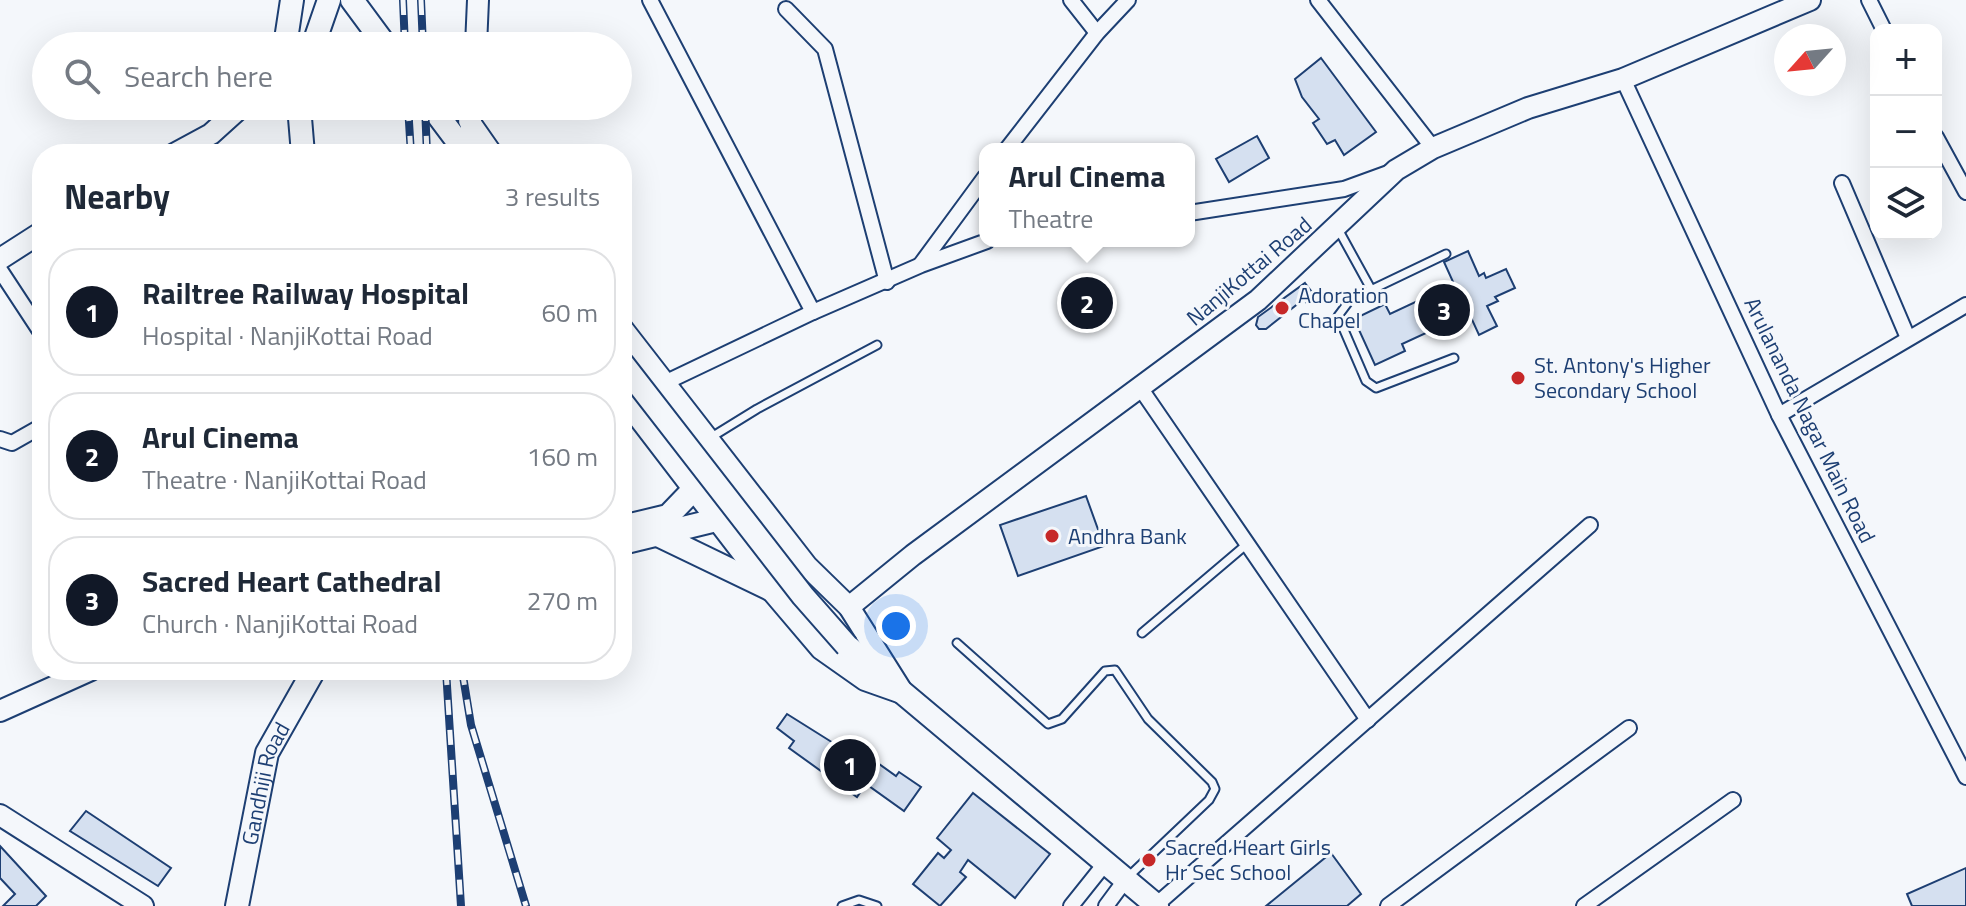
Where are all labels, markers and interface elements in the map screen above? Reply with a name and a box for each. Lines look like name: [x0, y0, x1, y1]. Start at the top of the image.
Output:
north arrow: [1774, 24, 1846, 96]
map controls: [1870, 24, 1942, 240]
button: +: [1870, 24, 1942, 96]
search box: [32, 32, 632, 120]
text: Search here: [124, 53, 273, 99]
icon: search: [60, 54, 104, 98]
button: −: [1870, 96, 1942, 168]
popup: [979, 143, 1195, 247]
text: Arul Cinema: [1009, 153, 1165, 199]
button: layers: [1870, 168, 1942, 240]
text: Nearby: [64, 170, 170, 222]
text: 3 results: [505, 177, 600, 216]
text: Theatre: [1009, 199, 1093, 238]
street label: NanjiKottai Road: [1179, 208, 1319, 334]
text: Railtree Railway Hospital: [142, 270, 469, 316]
pin: 2: [1061, 273, 1113, 333]
place label: Adoration Chapel: [1298, 278, 1389, 337]
pin: 3: [1418, 280, 1470, 340]
street label: Arulananda Nagar Main Road: [1736, 291, 1884, 549]
text: 1: [85, 293, 99, 332]
text: 60 m: [541, 293, 598, 332]
marker: Adoration Chapel: [1273, 299, 1291, 317]
text: Hospital · NanjiKottai Road: [142, 316, 433, 355]
place label: St. Antony's Higher Secondary School: [1534, 348, 1711, 407]
marker: St. Antony's Higher Secondary School: [1509, 369, 1527, 387]
text: Arul Cinema: [142, 414, 299, 460]
text: 2: [85, 437, 99, 476]
text: 160 m: [527, 437, 598, 476]
text: Theatre · NanjiKottai Road: [142, 460, 427, 499]
place label: Andhra Bank: [1068, 519, 1187, 553]
marker: Andhra Bank: [1043, 527, 1061, 545]
text: Sacred Heart Cathedral: [142, 558, 442, 604]
text: 3: [85, 581, 99, 620]
text: 270 m: [527, 581, 598, 620]
text: Church · NanjiKottai Road: [142, 604, 418, 643]
your location: [876, 606, 916, 646]
street label: Gandhiji Road: [232, 715, 298, 848]
pin: 1: [824, 735, 876, 795]
place label: Sacred Heart Girls Hr Sec School: [1165, 830, 1331, 889]
marker: Sacred Heart Girls Hr Sec School: [1140, 851, 1158, 869]

